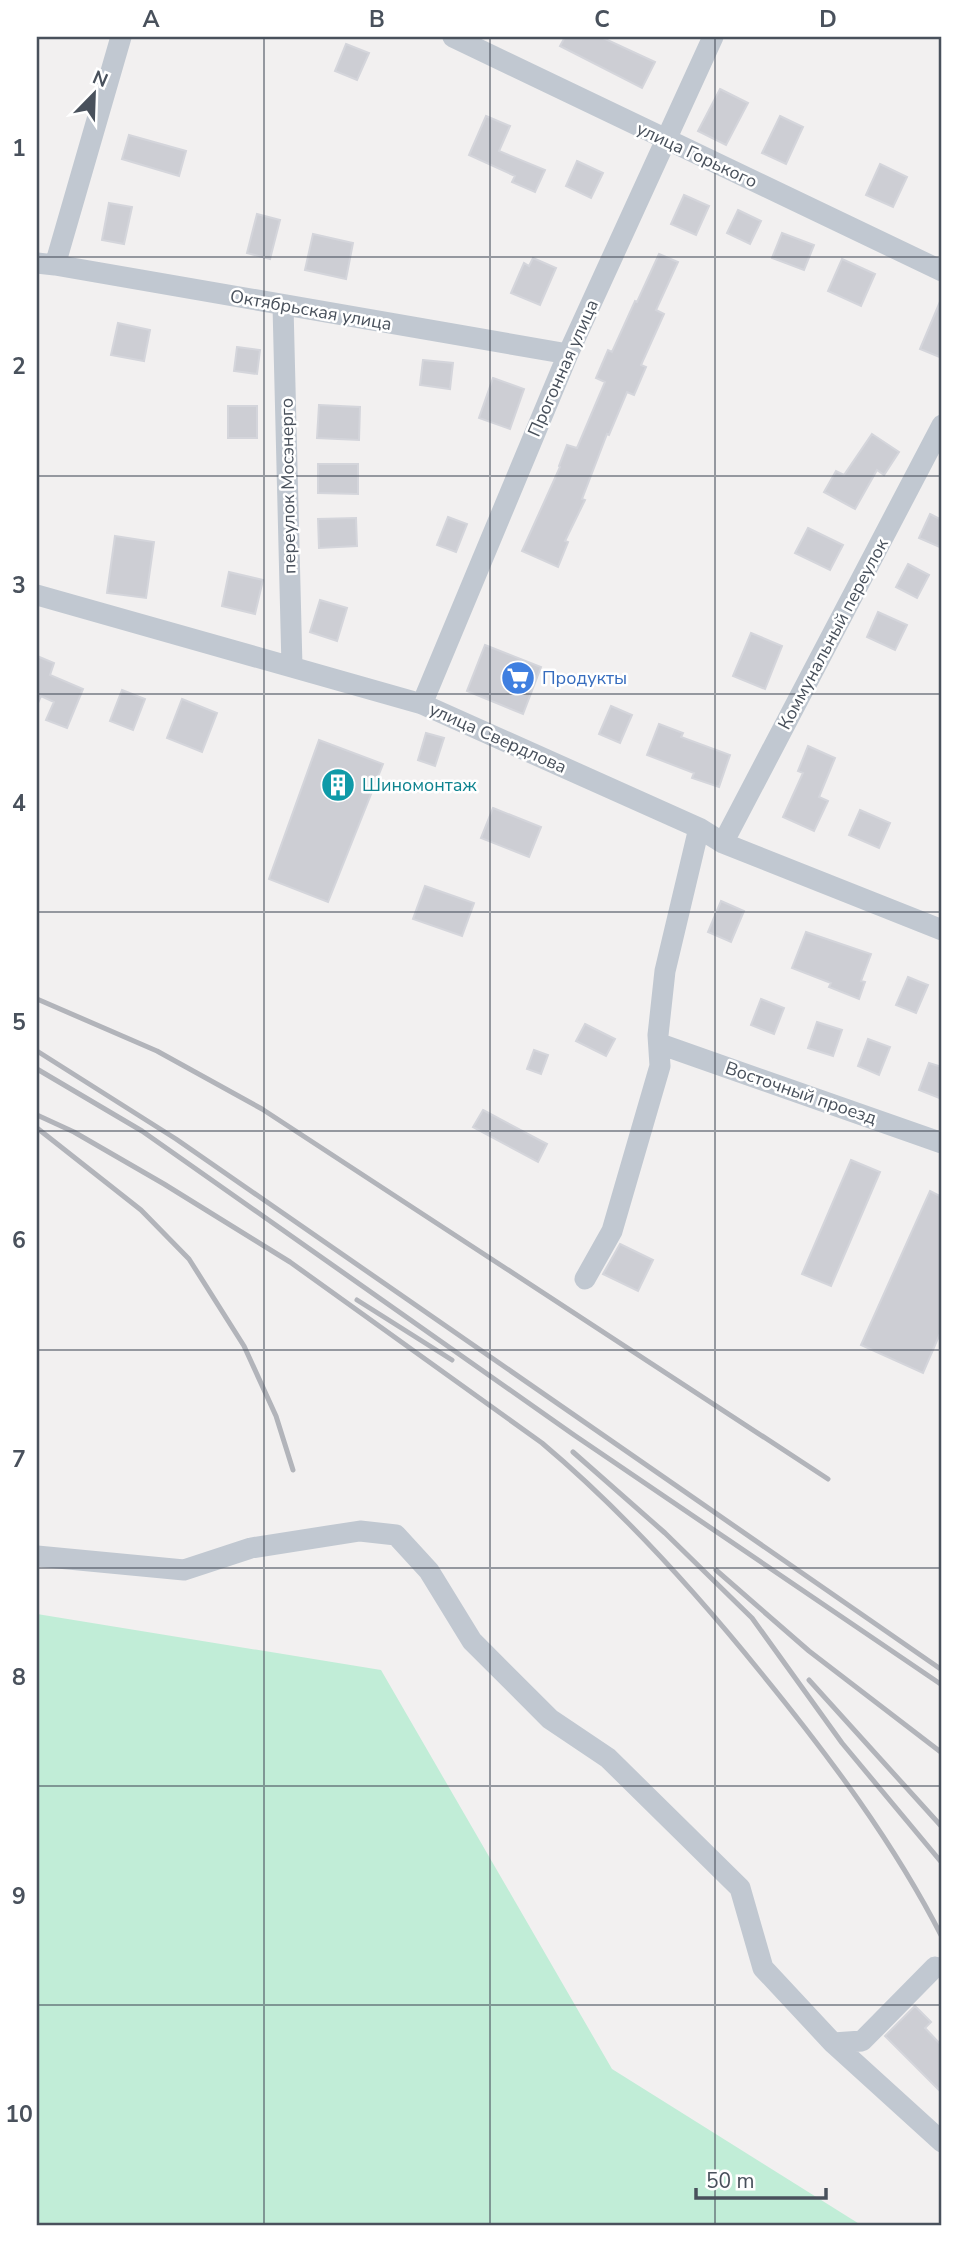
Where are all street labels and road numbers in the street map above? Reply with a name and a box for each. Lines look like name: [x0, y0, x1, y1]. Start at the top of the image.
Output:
street label: улица Горького: [633, 117, 761, 193]
street label: Октябрьская улица: [228, 284, 394, 336]
street label: Прогонная улица: [522, 296, 604, 440]
street label: переулок Мосэнерго: [274, 398, 302, 574]
street label: Коммунальный переулок: [772, 534, 894, 734]
street label: улица Свердлова: [426, 697, 570, 779]
street label: Восточный проезд: [722, 1056, 880, 1130]

